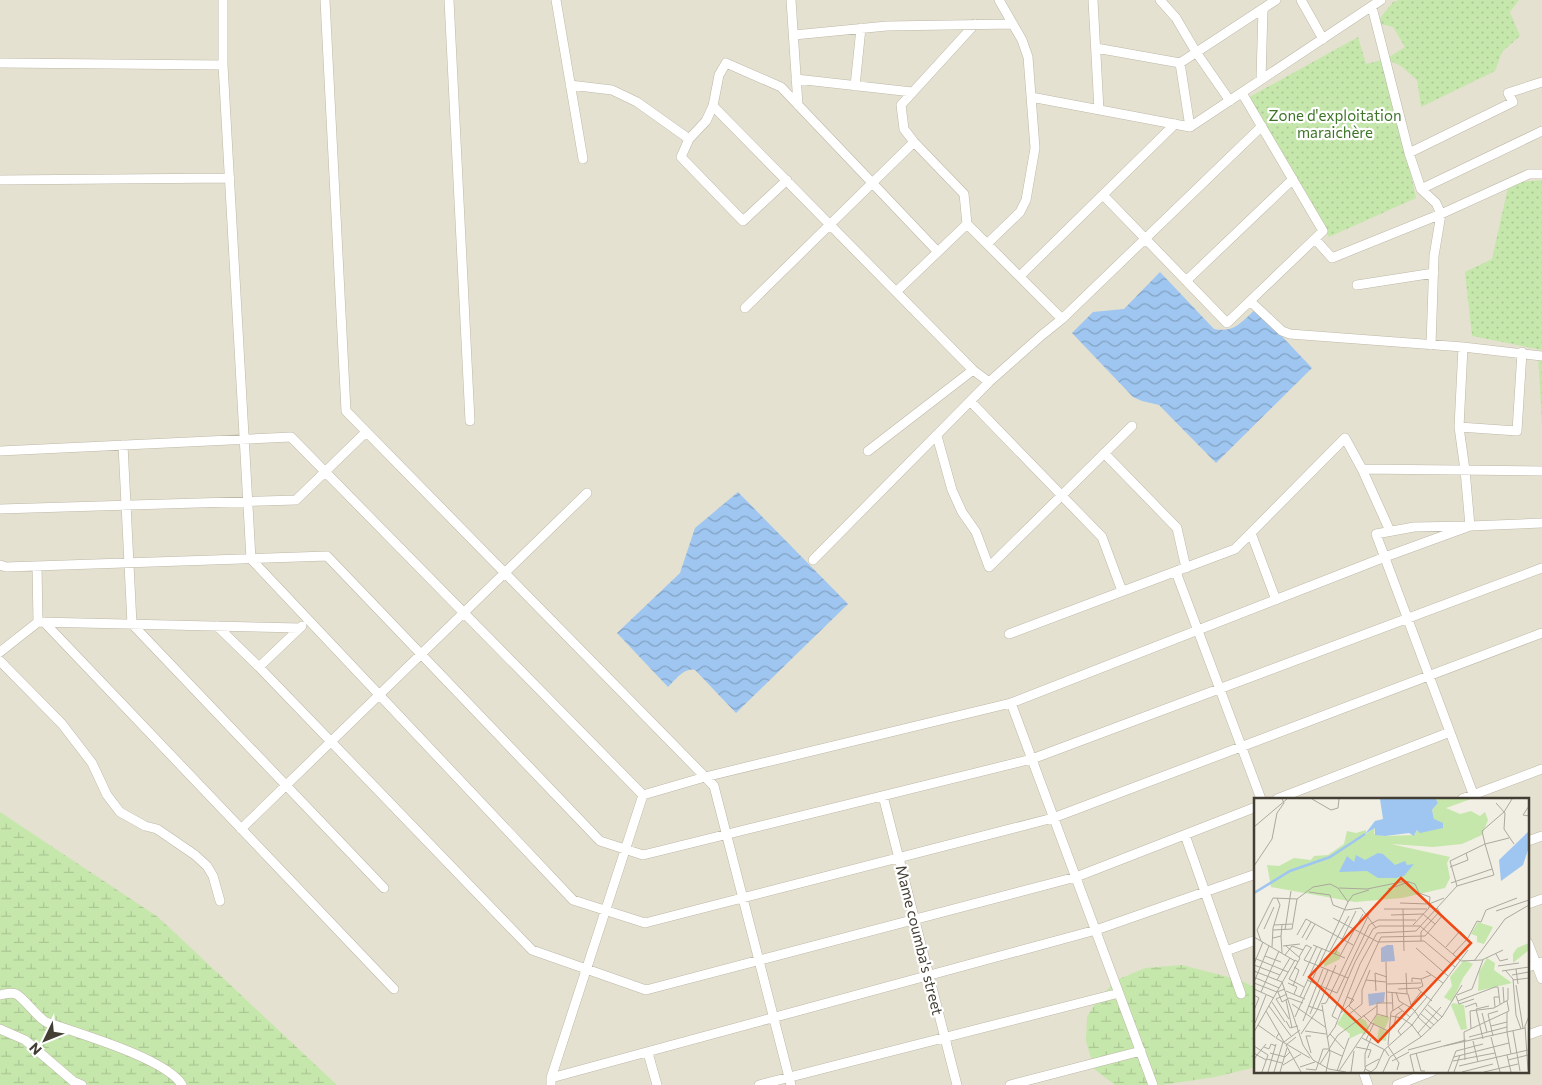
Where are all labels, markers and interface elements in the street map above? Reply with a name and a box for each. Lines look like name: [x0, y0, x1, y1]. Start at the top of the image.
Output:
park label: Zone d'exploitation maraichère: [1268, 106, 1402, 141]
inset map: [1254, 798, 1530, 1072]
street label: Mame coumba's street: [893, 863, 947, 1017]
north arrow: [20, 1015, 70, 1065]
text: N: [25, 1040, 45, 1059]

